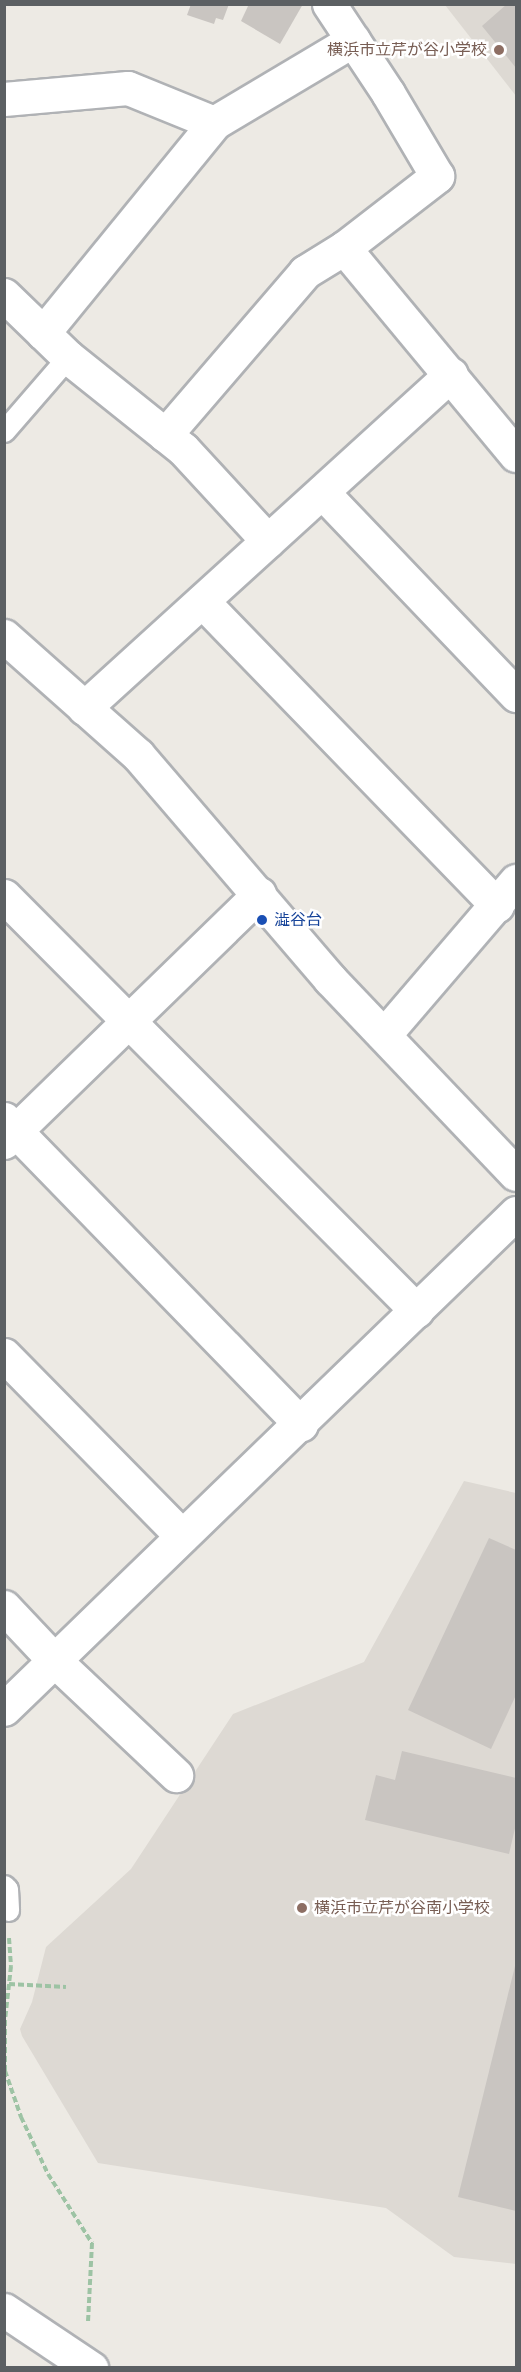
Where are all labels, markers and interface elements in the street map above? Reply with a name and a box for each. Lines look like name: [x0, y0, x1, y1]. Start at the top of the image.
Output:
place label: 横浜市立芹が谷小学校: [327, 40, 487, 60]
marker: 横浜市立芹が谷小学校: [492, 43, 506, 57]
place label: 澁谷台: [274, 910, 322, 930]
marker: 澁谷台: [255, 913, 269, 927]
place label: 横浜市立芹が谷南小学校: [314, 1898, 490, 1918]
marker: 横浜市立芹が谷南小学校: [295, 1901, 309, 1915]

